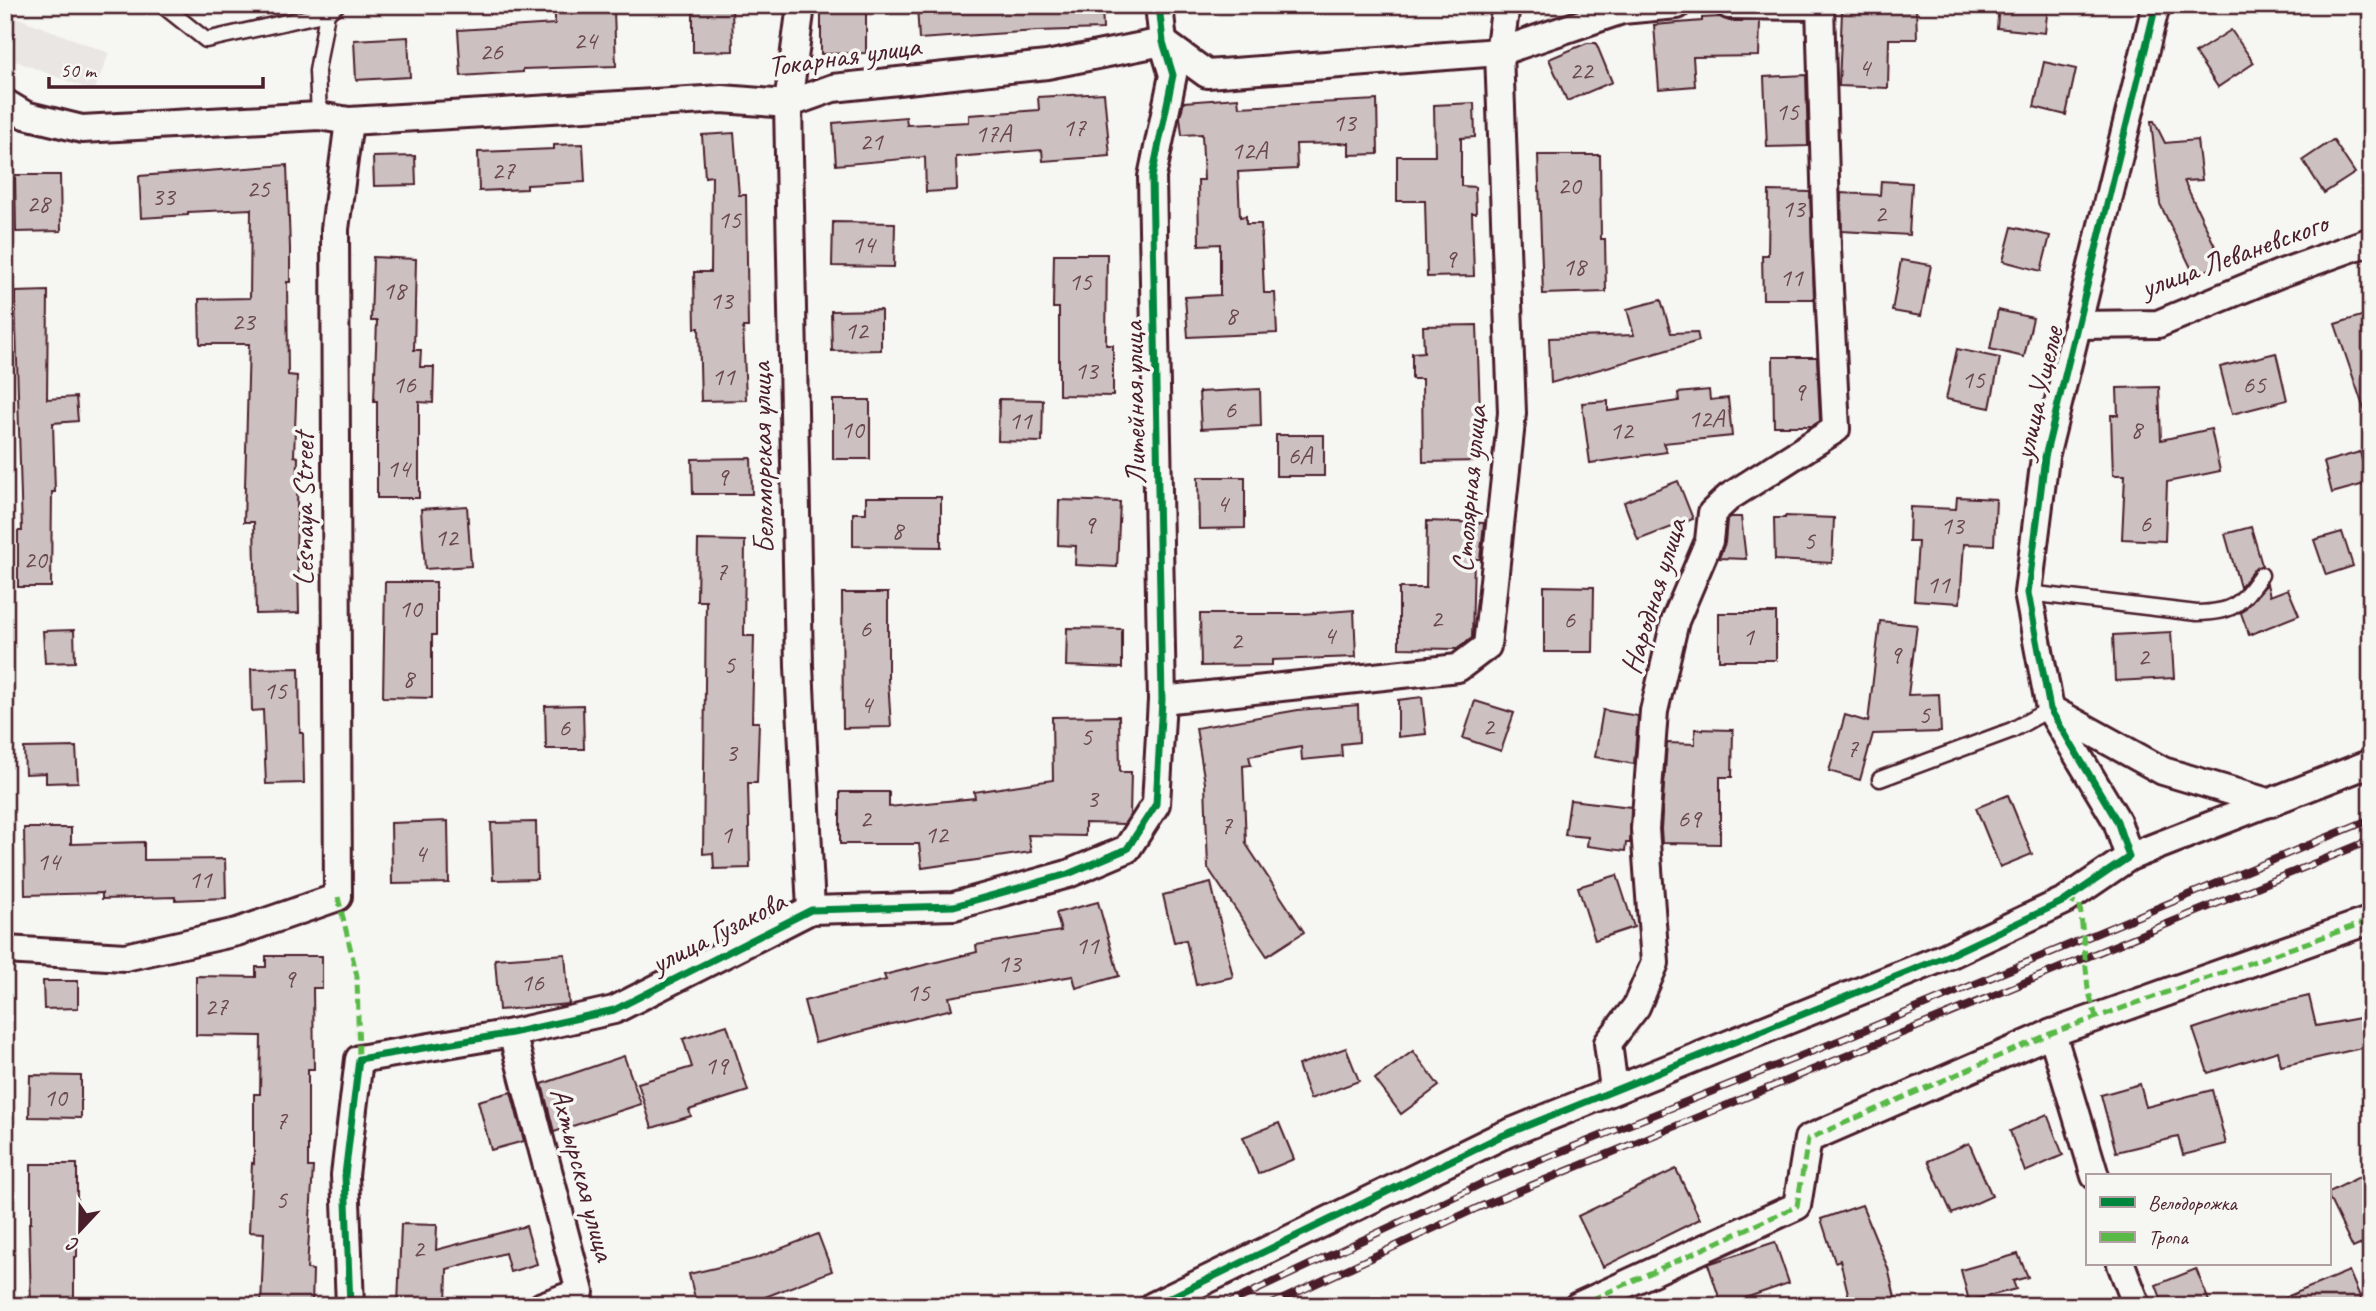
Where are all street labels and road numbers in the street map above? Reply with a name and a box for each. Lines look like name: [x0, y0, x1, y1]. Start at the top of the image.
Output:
street label: Токарная улица: [765, 26, 925, 85]
street label: улица Леваневского: [2134, 202, 2336, 307]
street label: Литейная улица: [1114, 319, 1154, 485]
street label: улица Ущелье: [2004, 321, 2072, 465]
street label: Беломорская улица: [741, 360, 783, 554]
street label: Столярная улица: [1443, 402, 1495, 574]
street label: Lesnaya Street: [284, 428, 322, 586]
street label: Народная улица: [1611, 512, 1695, 678]
street label: улица Гузакова: [642, 881, 793, 983]
street label: Ахтырская улица: [542, 1083, 625, 1267]

